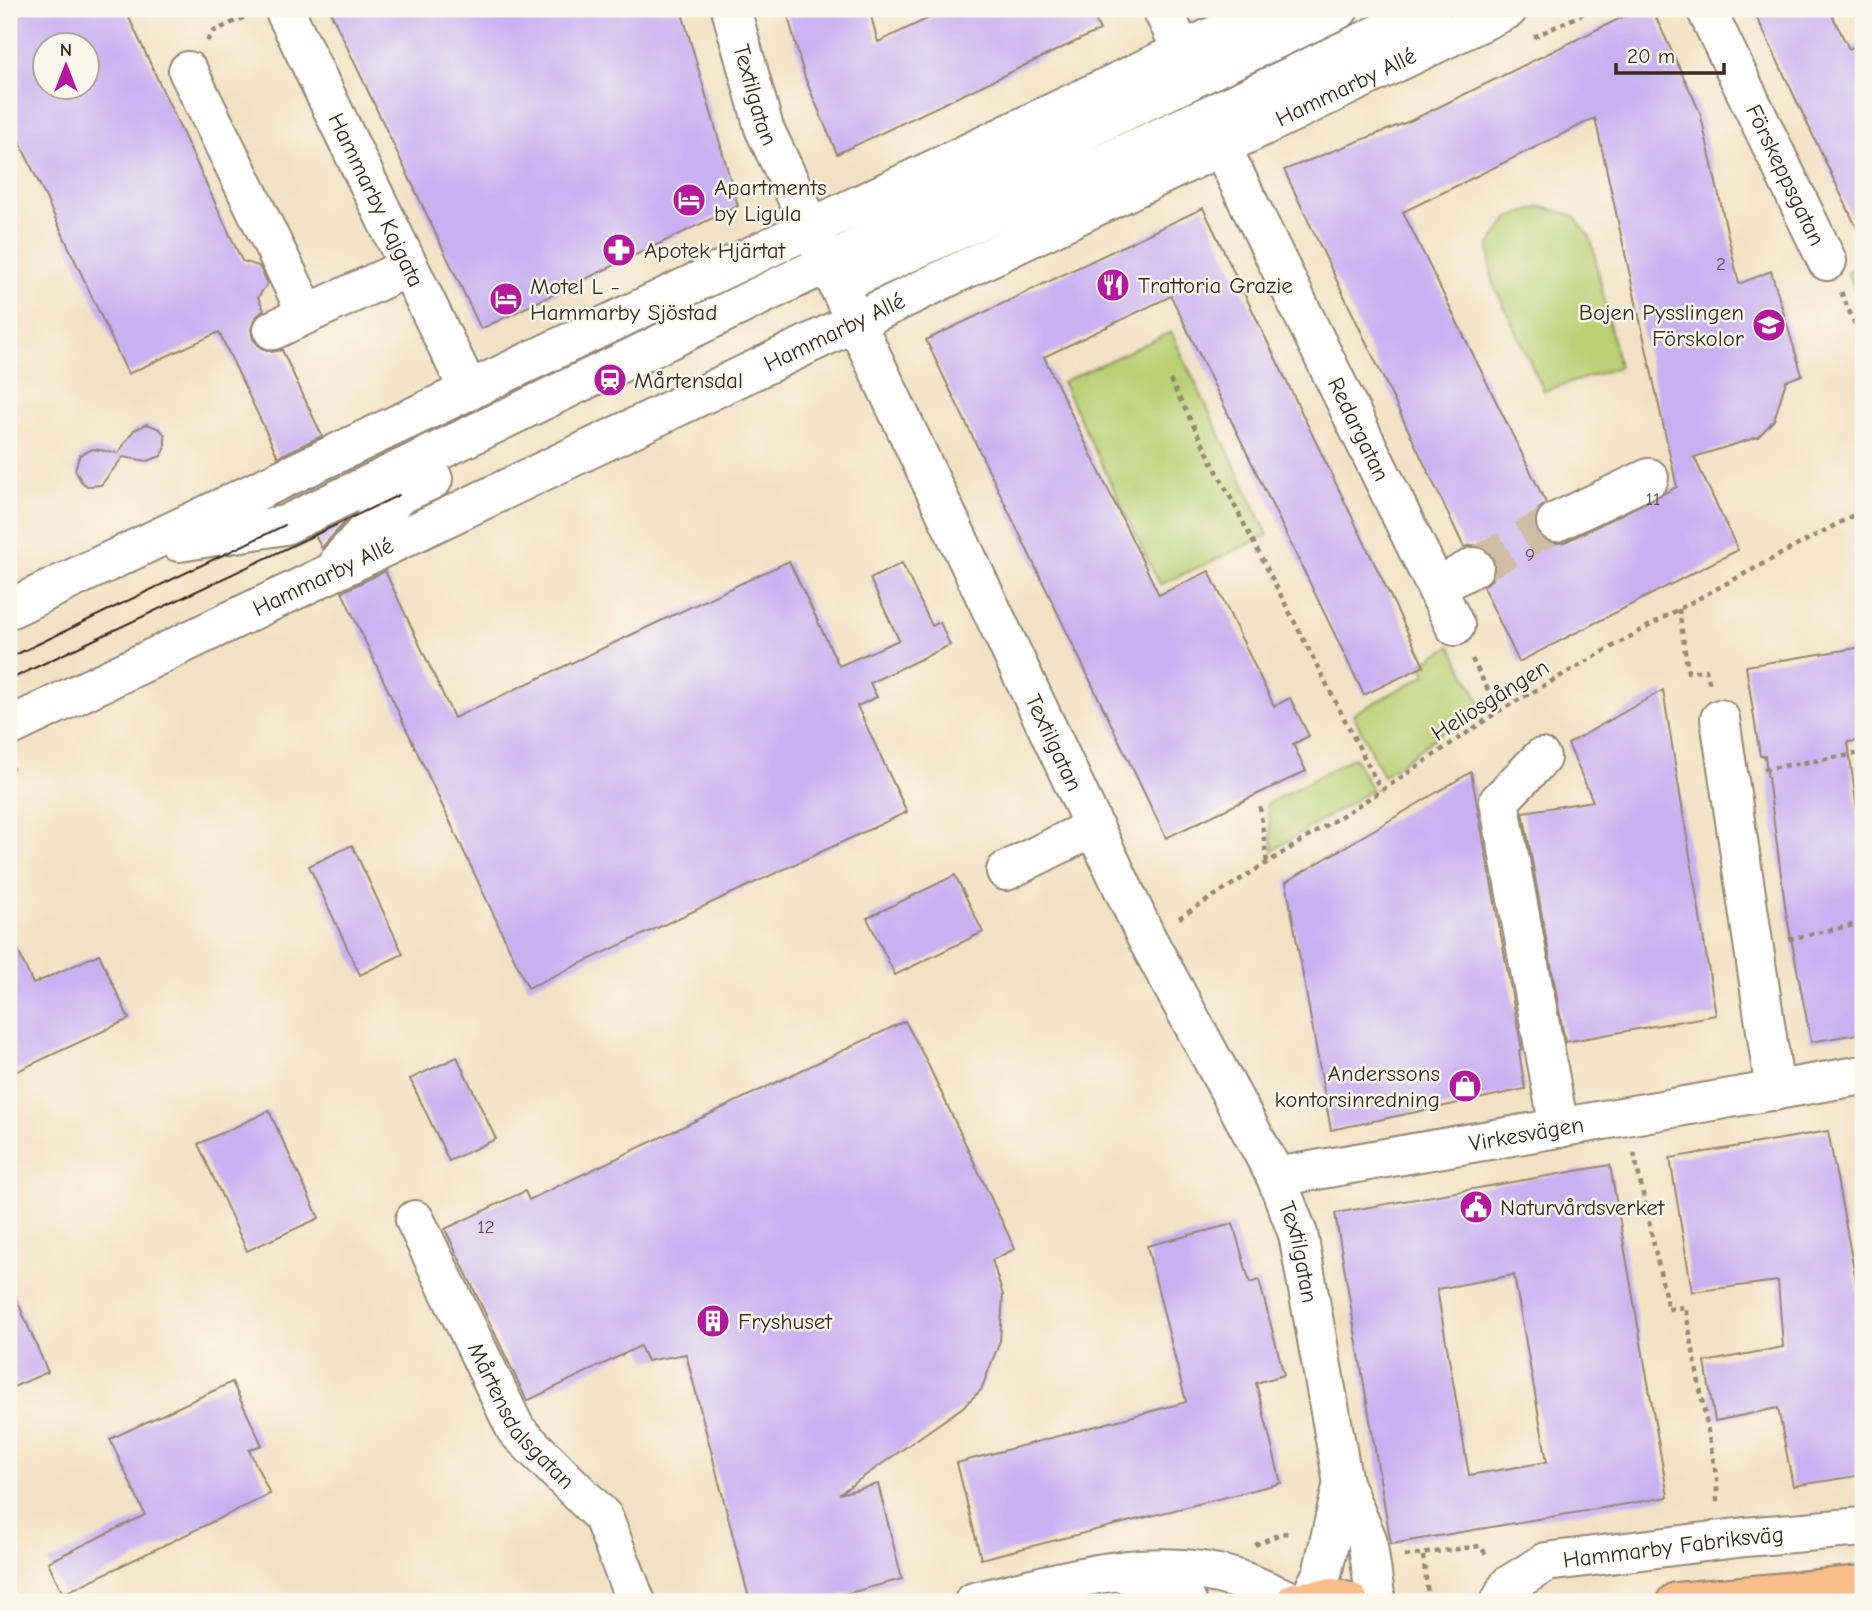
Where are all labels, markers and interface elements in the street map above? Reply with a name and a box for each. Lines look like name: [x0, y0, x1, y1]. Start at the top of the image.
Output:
north arrow: [32, 32, 102, 102]
scale bar: [1616, 32, 1725, 76]
text: N: [60, 39, 72, 61]
street label: Textilgatan: [728, 41, 784, 150]
street label: Hammarby Allé: [1271, 42, 1420, 132]
text: 20 m: [1627, 44, 1675, 68]
street label: Förskeppsgatan: [1740, 100, 1831, 250]
street label: Hammarby Kajgata: [323, 108, 430, 291]
place label: Apartments by Ligula: [714, 174, 827, 227]
hotel icon: Apartments by Ligula: [670, 181, 708, 219]
pharmacy icon: Apotek Hjärtat: [600, 231, 638, 269]
place label: Apotek Hjärtat: [644, 237, 787, 264]
house number: 2: [1716, 253, 1726, 275]
restaurant icon: Trattoria Grazie: [1094, 266, 1132, 304]
place label: Trattoria Grazie: [1138, 272, 1293, 299]
place label: Motel L - Hammarby Sjöstad: [530, 273, 717, 326]
hotel icon: Motel L - Hammarby Sjöstad: [487, 280, 525, 318]
street label: Hammarby Allé: [759, 287, 909, 377]
place label: Bojen Pysslingen Förskolor: [1579, 299, 1745, 352]
school or university icon: Bojen Pysslingen Förskolor: [1750, 306, 1788, 344]
station icon: Mårtensdal: [591, 361, 629, 399]
place label: Mårtensdal: [634, 367, 743, 394]
street label: Redargatan: [1322, 373, 1396, 485]
house number: 11: [1645, 488, 1661, 510]
street label: Hammarby Allé: [248, 531, 398, 622]
house number: 9: [1525, 544, 1535, 566]
street label: Heliosgången: [1426, 653, 1554, 747]
street label: Textilgatan: [1020, 690, 1089, 795]
place label: Anderssons kontorsinredning: [1274, 1060, 1440, 1113]
shop icon: Anderssons kontorsinredning: [1446, 1067, 1484, 1105]
street label: Virkesvägen: [1467, 1110, 1586, 1157]
public building icon: Naturvårdsverket: [1457, 1188, 1495, 1226]
place label: Naturvårdsverket: [1500, 1194, 1666, 1221]
street label: Textilgatan: [1273, 1197, 1324, 1305]
house number: 12: [477, 1216, 495, 1238]
building icon: Fryshuset: [694, 1302, 732, 1340]
place label: Fryshuset: [738, 1308, 833, 1335]
street label: Mårtensdalsgatan: [462, 1338, 580, 1494]
street label: Hammarby Fabriksväg: [1561, 1520, 1785, 1573]

